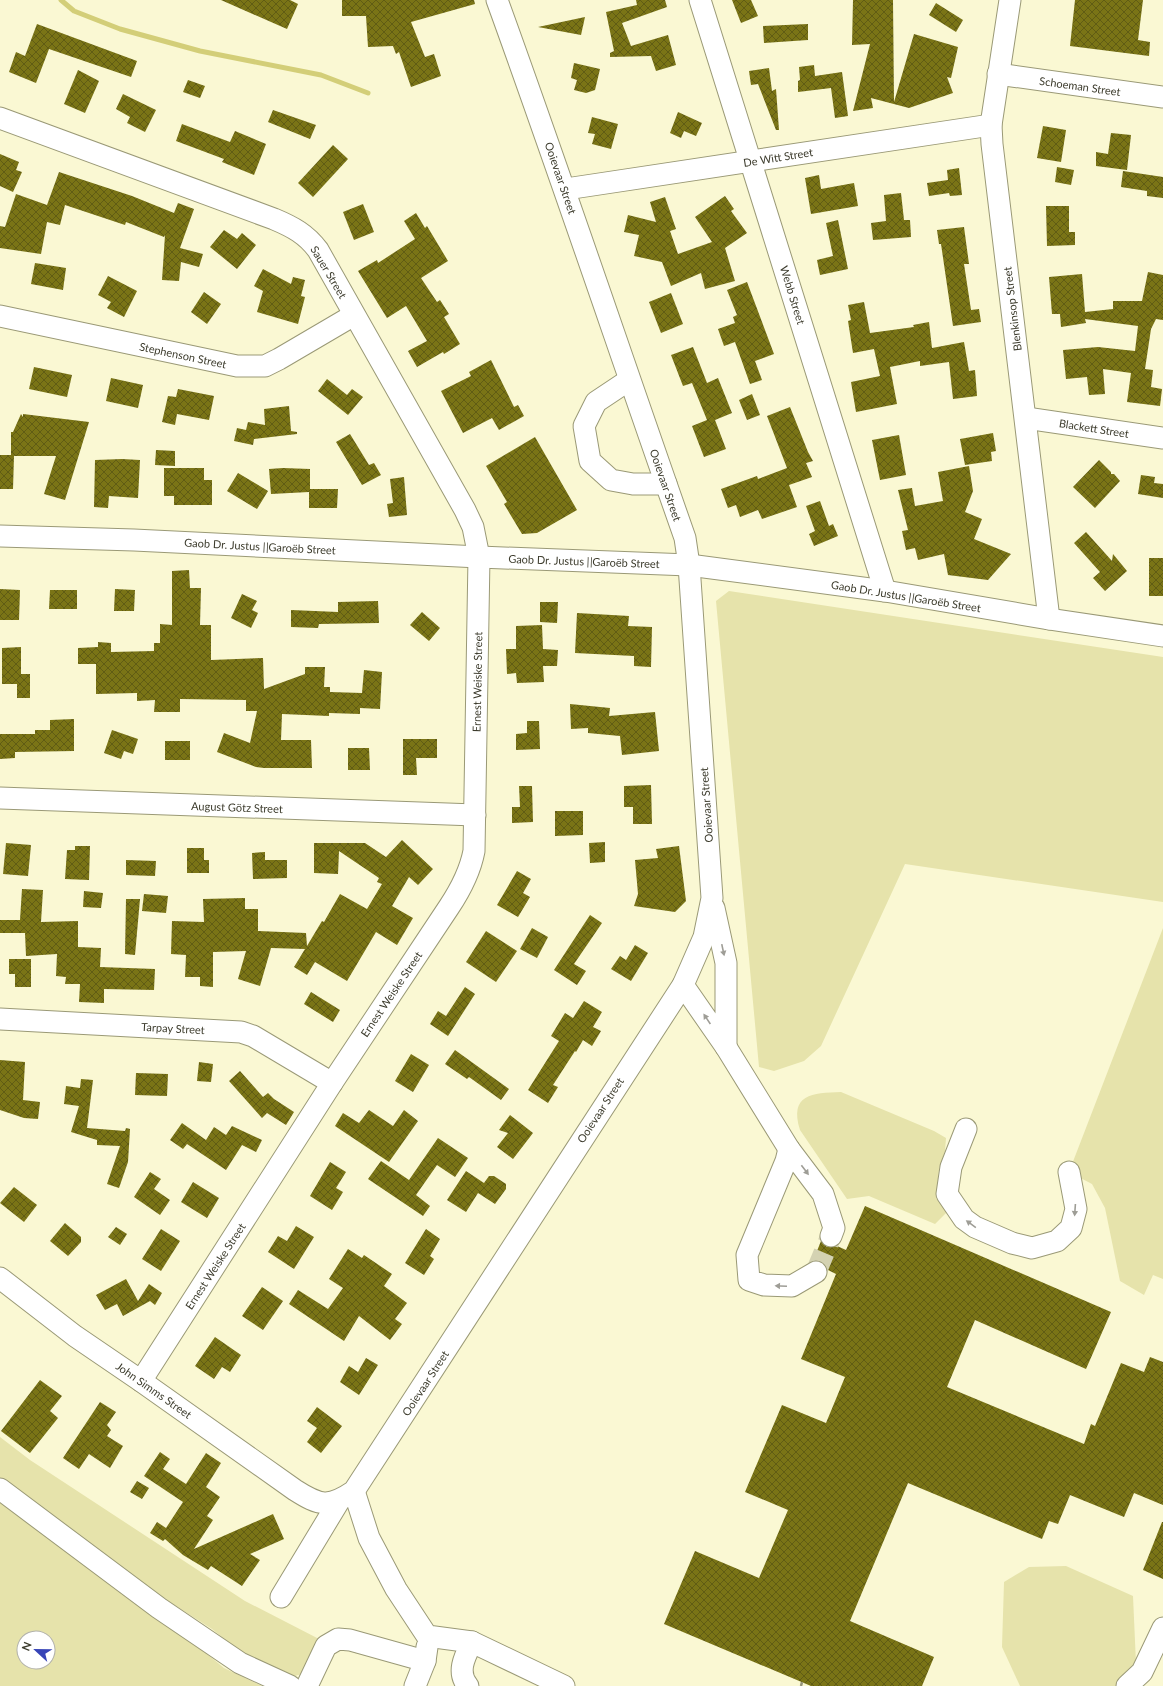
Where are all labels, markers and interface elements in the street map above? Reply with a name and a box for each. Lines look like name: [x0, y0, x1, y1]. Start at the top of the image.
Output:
street label: Schoeman Street: [1039, 74, 1121, 98]
street label: Ooievaar Street: [543, 140, 579, 216]
street label: De Witt Street: [742, 145, 814, 169]
street label: Sauer Street: [308, 243, 350, 301]
street label: Webb Street: [778, 264, 808, 326]
street label: Blenkinsop Street: [1000, 266, 1024, 352]
street label: Stephenson Street: [138, 339, 228, 371]
street label: Blackett Street: [1058, 416, 1130, 440]
street label: Ooievaar Street: [648, 447, 684, 523]
street label: Gaob Dr. Justus ǁGaroëb Street: [184, 536, 336, 556]
street label: Gaob Dr. Justus ǁGaroëb Street: [508, 552, 660, 570]
street label: Gaob Dr. Justus ǁGaroëb Street: [830, 578, 982, 614]
street label: Ernest Weiske Street: [470, 632, 484, 732]
street label: Ooievaar Street: [697, 767, 715, 843]
street label: August Götz Street: [191, 799, 283, 815]
one-way arrow: [720, 943, 726, 956]
street label: Ernest Weiske Street: [358, 949, 424, 1039]
one-way arrow: [703, 1014, 711, 1025]
street label: Tarpay Street: [141, 1020, 205, 1036]
street label: Ooievaar Street: [574, 1075, 626, 1145]
one-way arrow: [801, 1165, 809, 1176]
one-way arrow: [1071, 1204, 1078, 1216]
street label: Ernest Weiske Street: [182, 1220, 248, 1312]
one-way arrow: [965, 1220, 976, 1228]
one-way arrow: [774, 1283, 787, 1289]
street label: Ooievaar Street: [399, 1348, 451, 1418]
street label: John Simms Street: [114, 1359, 194, 1421]
north arrow: [16, 1630, 56, 1670]
text: N: [19, 1640, 34, 1652]

